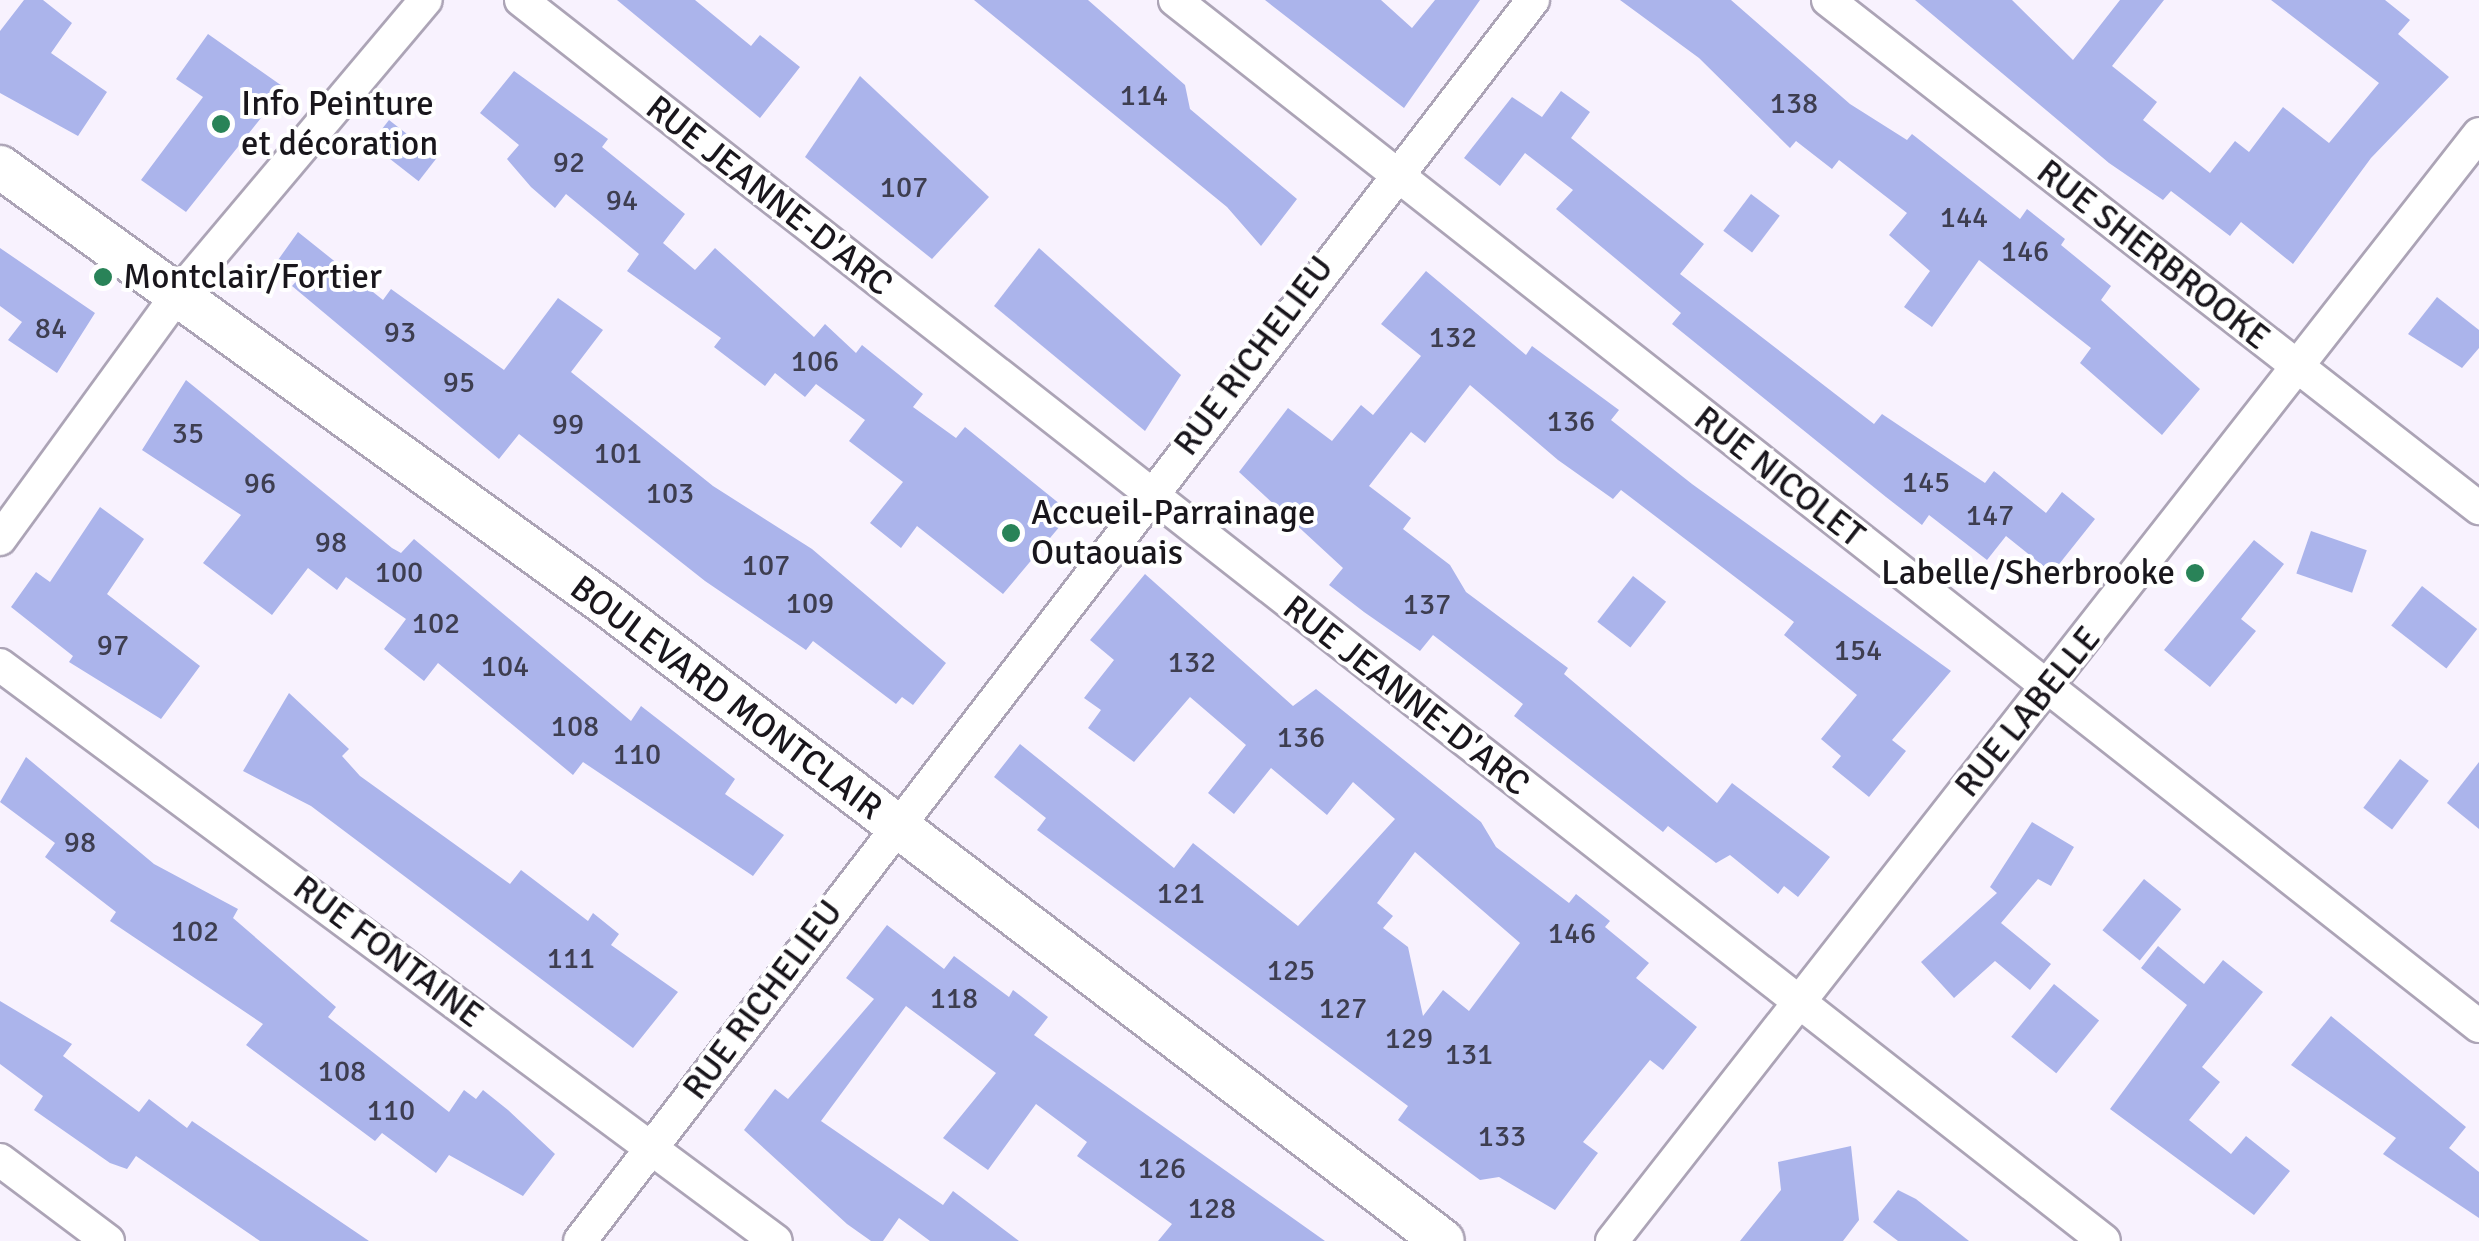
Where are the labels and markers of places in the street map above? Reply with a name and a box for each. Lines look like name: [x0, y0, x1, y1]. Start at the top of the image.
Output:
place label: Info Peinture et décoration: [241, 83, 438, 165]
marker: Info Peinture et décoration: [210, 113, 232, 135]
place label: Montclair/Fortier: [123, 256, 382, 298]
marker: Montclair/Fortier: [92, 266, 114, 288]
place label: Accueil-Parrainage Outaouais: [1031, 492, 1315, 574]
marker: Accueil-Parrainage Outaouais: [1000, 522, 1022, 544]
place label: Labelle/Sherbrooke: [1881, 552, 2175, 594]
marker: Labelle/Sherbrooke: [2184, 562, 2206, 584]

